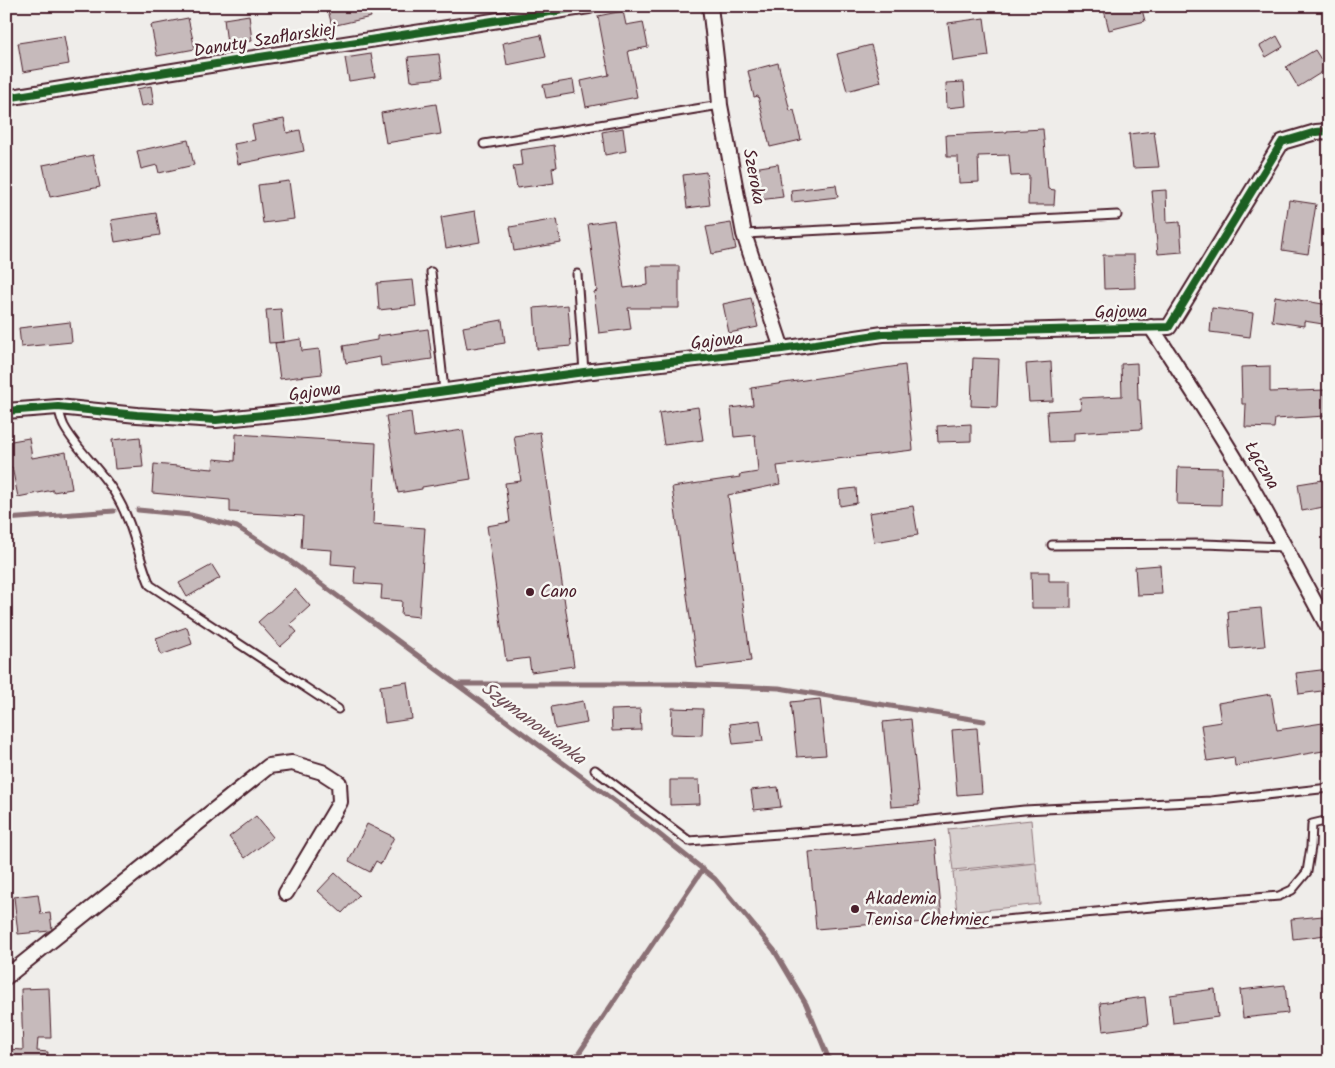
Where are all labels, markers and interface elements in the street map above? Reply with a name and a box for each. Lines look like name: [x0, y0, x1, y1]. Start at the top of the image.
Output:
street label: Danuty Szaflarskiej: [192, 15, 340, 67]
street label: Szeroka: [733, 146, 773, 208]
street label: Gajowa: [1094, 298, 1148, 328]
street label: Gajowa: [689, 325, 745, 359]
street label: Gajowa: [287, 375, 343, 411]
street label: Łączna: [1236, 436, 1286, 496]
place label: Cano: [540, 578, 577, 607]
marker: Cano: [524, 586, 536, 598]
water label: Szymanowianka: [474, 675, 593, 774]
place label: Akademia Tenisa Chełmiec: [865, 885, 990, 935]
marker: Akademia Tenisa Chełmiec: [849, 903, 861, 915]

